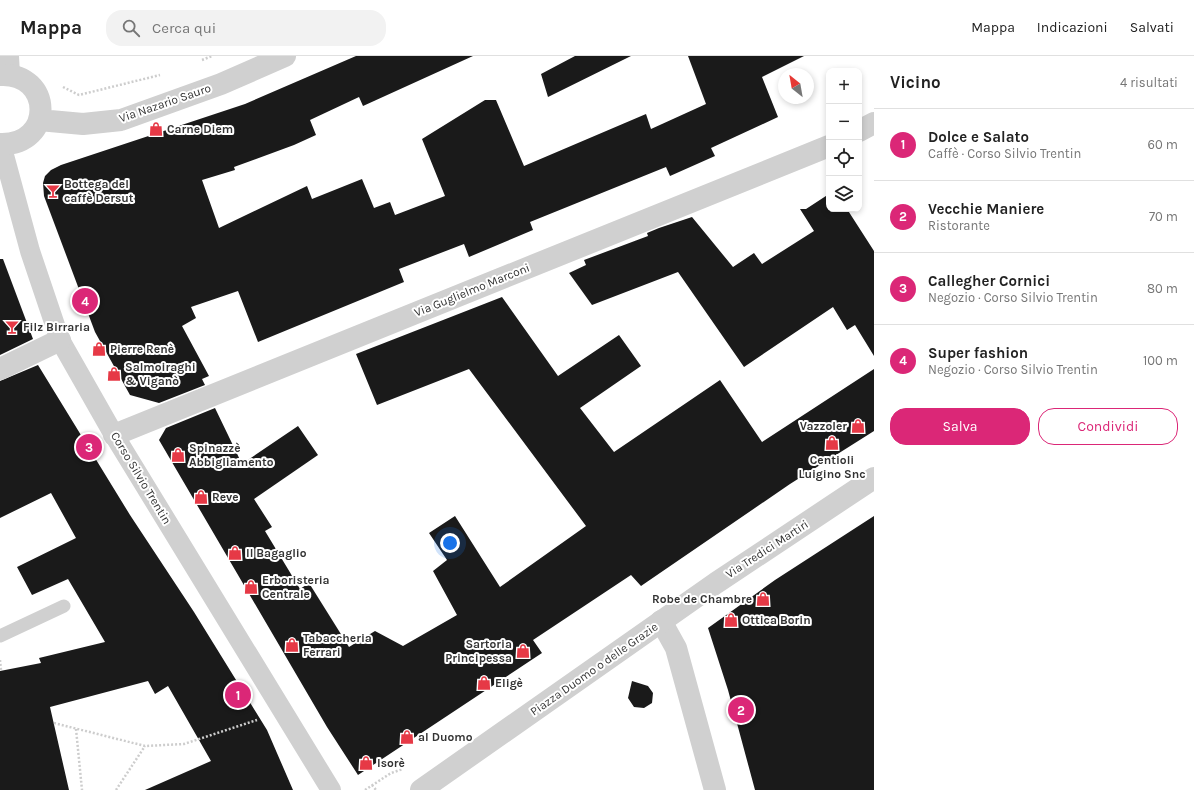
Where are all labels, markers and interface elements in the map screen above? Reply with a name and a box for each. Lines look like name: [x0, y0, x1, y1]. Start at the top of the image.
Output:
search box: [106, 10, 386, 46]
text: Mappa: [20, 17, 82, 39]
icon: search: [120, 17, 142, 39]
text: Cerca qui: [152, 19, 216, 37]
text: Mappa: [971, 19, 1015, 36]
text: Indicazioni: [1037, 19, 1108, 36]
text: Salvati: [1130, 19, 1174, 36]
north arrow: [778, 68, 814, 104]
map controls: [826, 68, 862, 212]
button: +: [826, 68, 862, 104]
text: Vicino: [890, 72, 941, 92]
text: 4 risultati: [1120, 75, 1178, 90]
street label: Via Nazario Sauro: [117, 81, 213, 125]
button: −: [826, 104, 862, 140]
shop icon: Carne Diem: [148, 121, 164, 137]
place label: Carne Diem: [167, 122, 233, 136]
text: Dolce e Salato: [928, 128, 1029, 146]
text: 1: [901, 137, 905, 152]
text: 60 m: [1148, 137, 1178, 152]
button: locate: [826, 140, 862, 176]
text: Caffè · Corso Silvio Trentin: [928, 146, 1081, 161]
button: layers: [826, 176, 862, 212]
place label: Bottega del caffè Dersut: [64, 177, 134, 205]
bar icon: Bottega del caffè Dersut: [45, 183, 61, 199]
text: Vecchie Maniere: [928, 200, 1044, 218]
text: 2: [899, 209, 907, 224]
text: 70 m: [1149, 209, 1178, 224]
text: Ristorante: [928, 218, 990, 233]
street label: Via Guglielmo Marconi: [412, 260, 532, 320]
text: Callegher Cornici: [928, 272, 1050, 290]
text: 3: [899, 281, 907, 296]
text: 80 m: [1147, 281, 1178, 296]
pin: 4: [72, 286, 98, 316]
text: Negozio · Corso Silvio Trentin: [928, 290, 1098, 305]
bar icon: Filz Birraria: [4, 319, 20, 335]
place label: Filz Birraria: [23, 320, 90, 334]
shop icon: Pierre Renè: [91, 341, 107, 357]
place label: Pierre Renè: [110, 342, 174, 356]
text: Super fashion: [928, 344, 1028, 362]
text: 4: [899, 353, 907, 368]
text: 100 m: [1143, 353, 1178, 368]
place label: Salmoiraghi & Viganò: [125, 360, 196, 388]
text: Negozio · Corso Silvio Trentin: [928, 362, 1098, 377]
shop icon: Salmoiraghi & Viganò: [106, 366, 122, 382]
button: Salva: [890, 408, 1030, 445]
button: Condividi: [1038, 408, 1178, 445]
shop icon: Vazzoler: [850, 418, 866, 434]
place label: Vazzoler: [800, 419, 847, 433]
street label: Corso Silvio Trentin: [108, 429, 174, 527]
pin: 3: [76, 432, 102, 462]
shop icon: Centioli Luigino Snc: [824, 435, 840, 451]
place label: Spinazzè Abbigliamento: [189, 441, 274, 469]
shop icon: Spinazzè Abbigliamento: [170, 447, 186, 463]
place label: Centioli Luigino Snc: [798, 453, 866, 481]
shop icon: Reve: [193, 489, 209, 505]
place label: Reve: [212, 490, 239, 504]
street label: Via Tredici Martiri: [723, 517, 811, 581]
your location: [440, 533, 460, 553]
shop icon: Il Bagaglio: [227, 545, 243, 561]
place label: Il Bagaglio: [246, 546, 307, 560]
place label: Erboristeria Centrale: [262, 573, 330, 601]
shop icon: Erboristeria Centrale: [243, 579, 259, 595]
shop icon: Robe de Chambre: [755, 591, 771, 607]
place label: Robe de Chambre: [652, 592, 752, 606]
shop icon: Ottica Borin: [723, 612, 739, 628]
place label: Ottica Borin: [742, 613, 811, 627]
street label: Piazza Duomo o delle Grazie: [527, 620, 661, 718]
place label: Tabaccheria Ferrari: [303, 631, 372, 659]
shop icon: Tabaccheria Ferrari: [284, 637, 300, 653]
place label: Sartoria Principessa: [445, 637, 512, 665]
shop icon: Sartoria Principessa: [515, 643, 531, 659]
shop icon: Eligè: [476, 675, 492, 691]
place label: Eligè: [495, 676, 523, 690]
pin: 1: [225, 680, 251, 710]
pin: 2: [728, 695, 754, 725]
shop icon: al Duomo: [399, 729, 415, 745]
place label: al Duomo: [418, 730, 473, 744]
shop icon: Isorè: [358, 755, 374, 771]
place label: Isorè: [377, 756, 405, 770]

